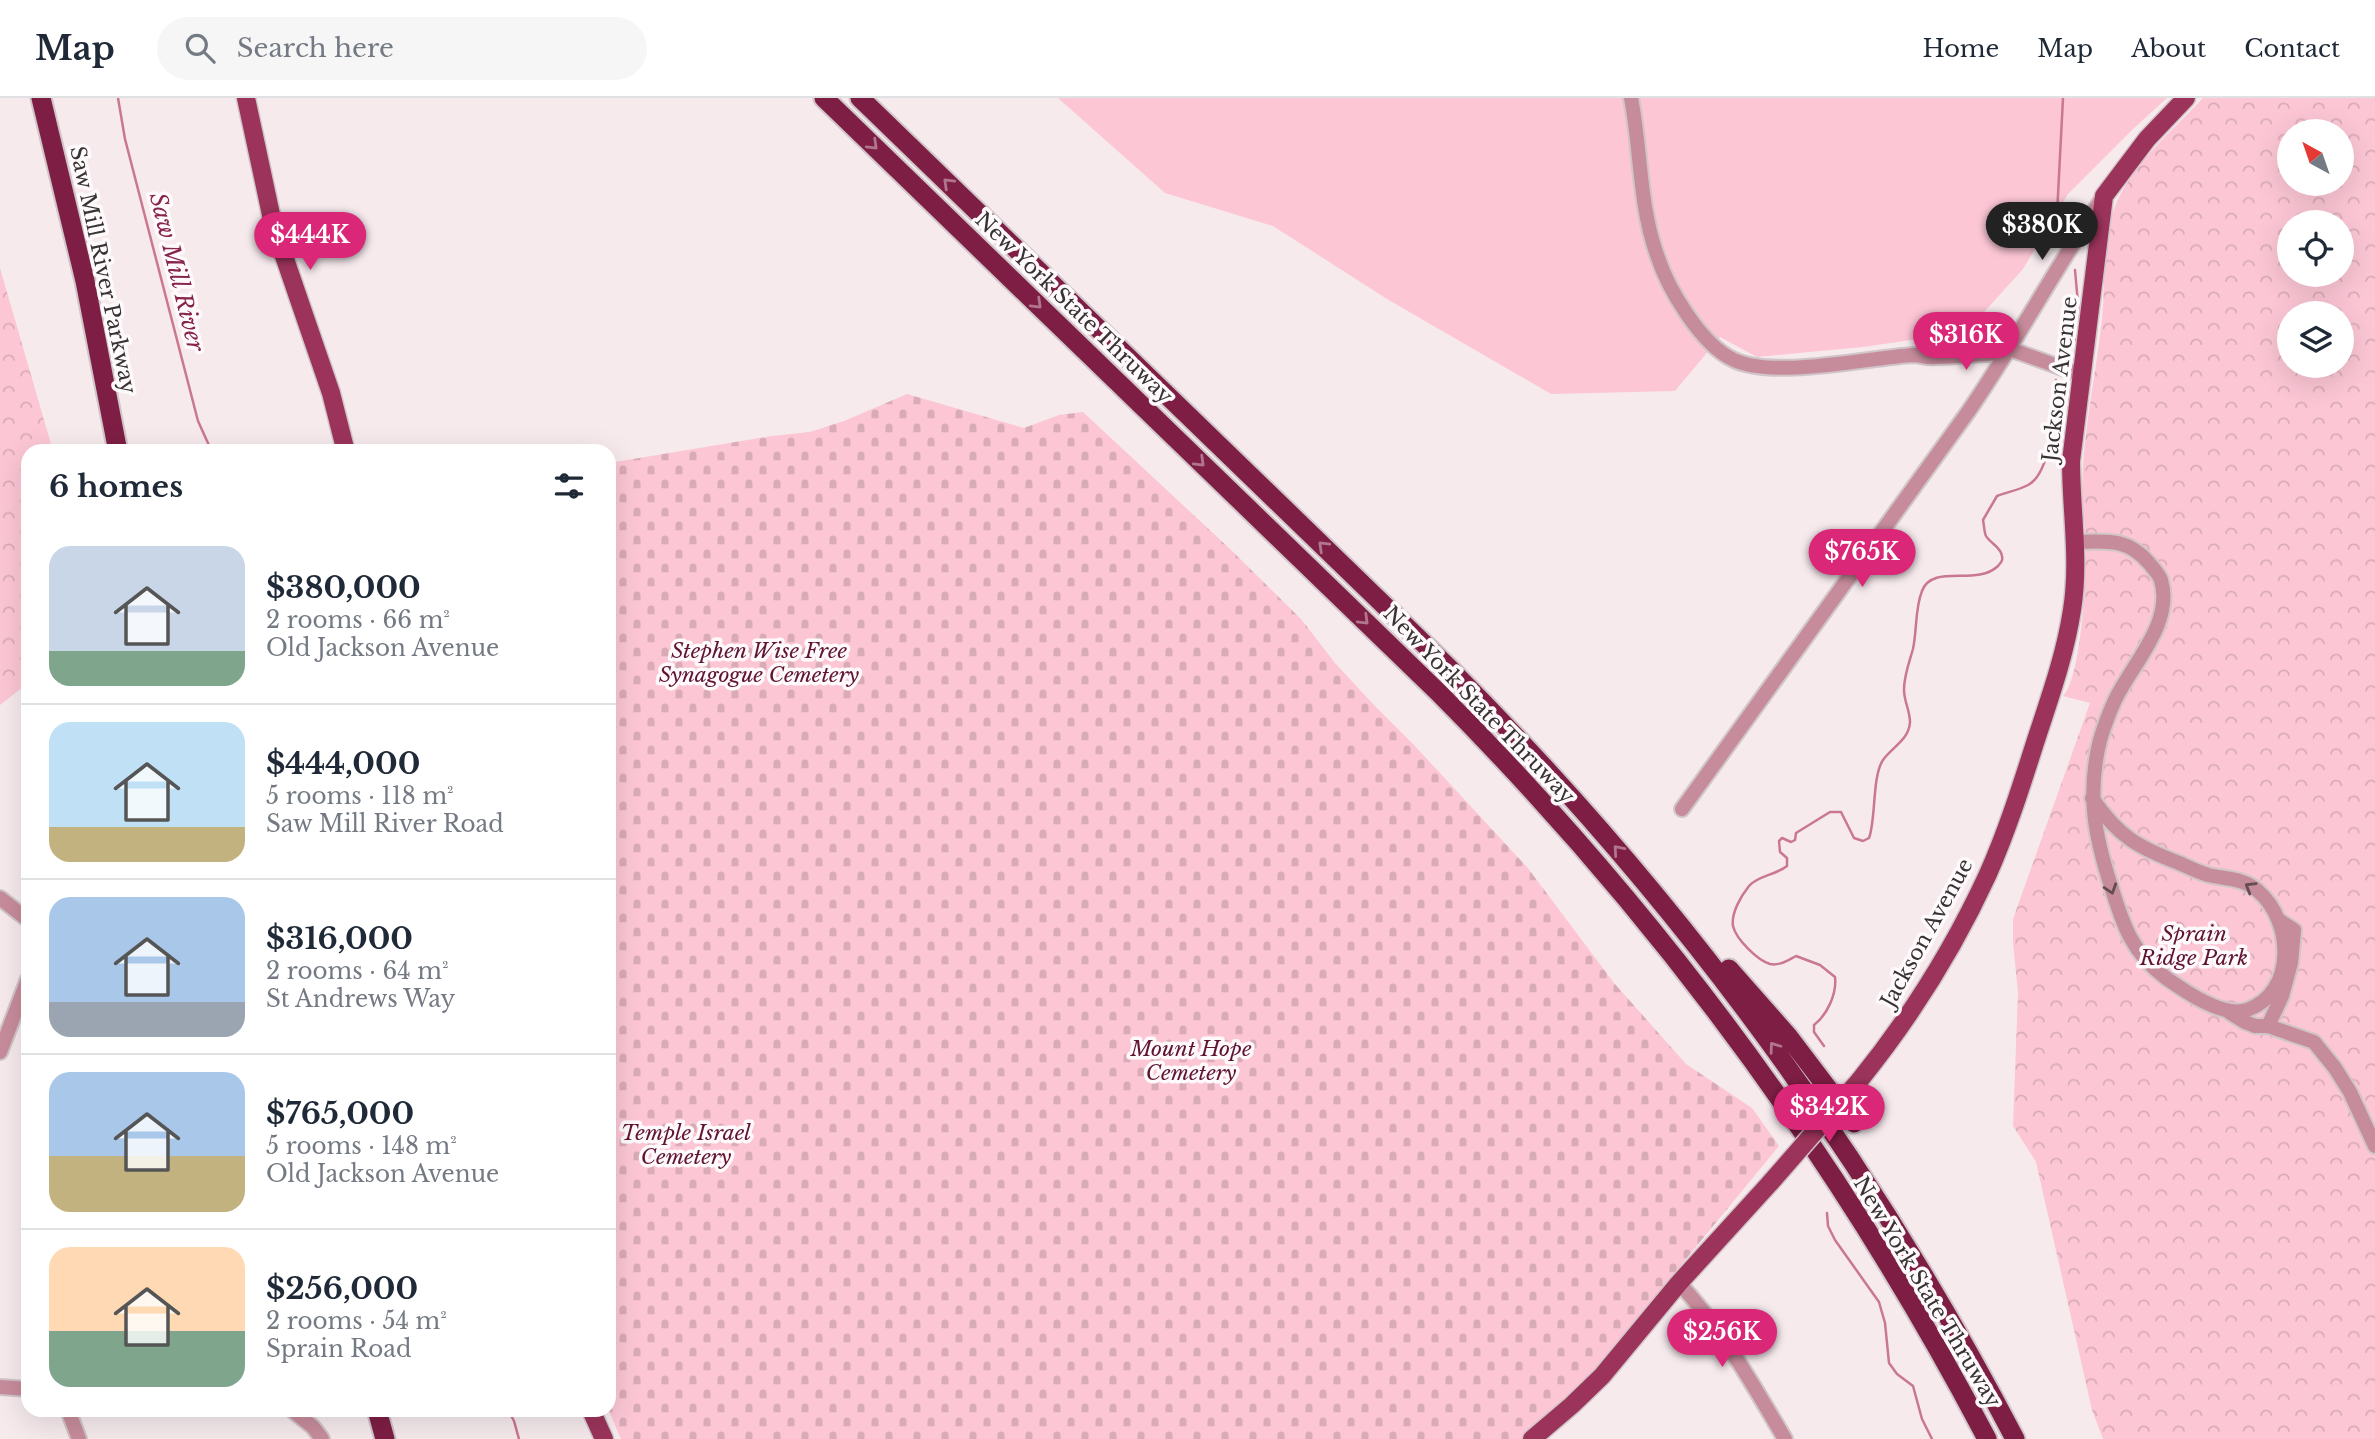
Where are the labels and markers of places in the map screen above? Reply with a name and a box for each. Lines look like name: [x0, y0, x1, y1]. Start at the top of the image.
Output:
pin: $380K: [1993, 202, 2091, 262]
pin: $444K: [261, 212, 359, 272]
pin: $316K: [1917, 313, 2015, 372]
pin: $765K: [1813, 530, 1911, 589]
pin: $342K: [1780, 1084, 1878, 1144]
pin: $256K: [1673, 1310, 1771, 1369]

